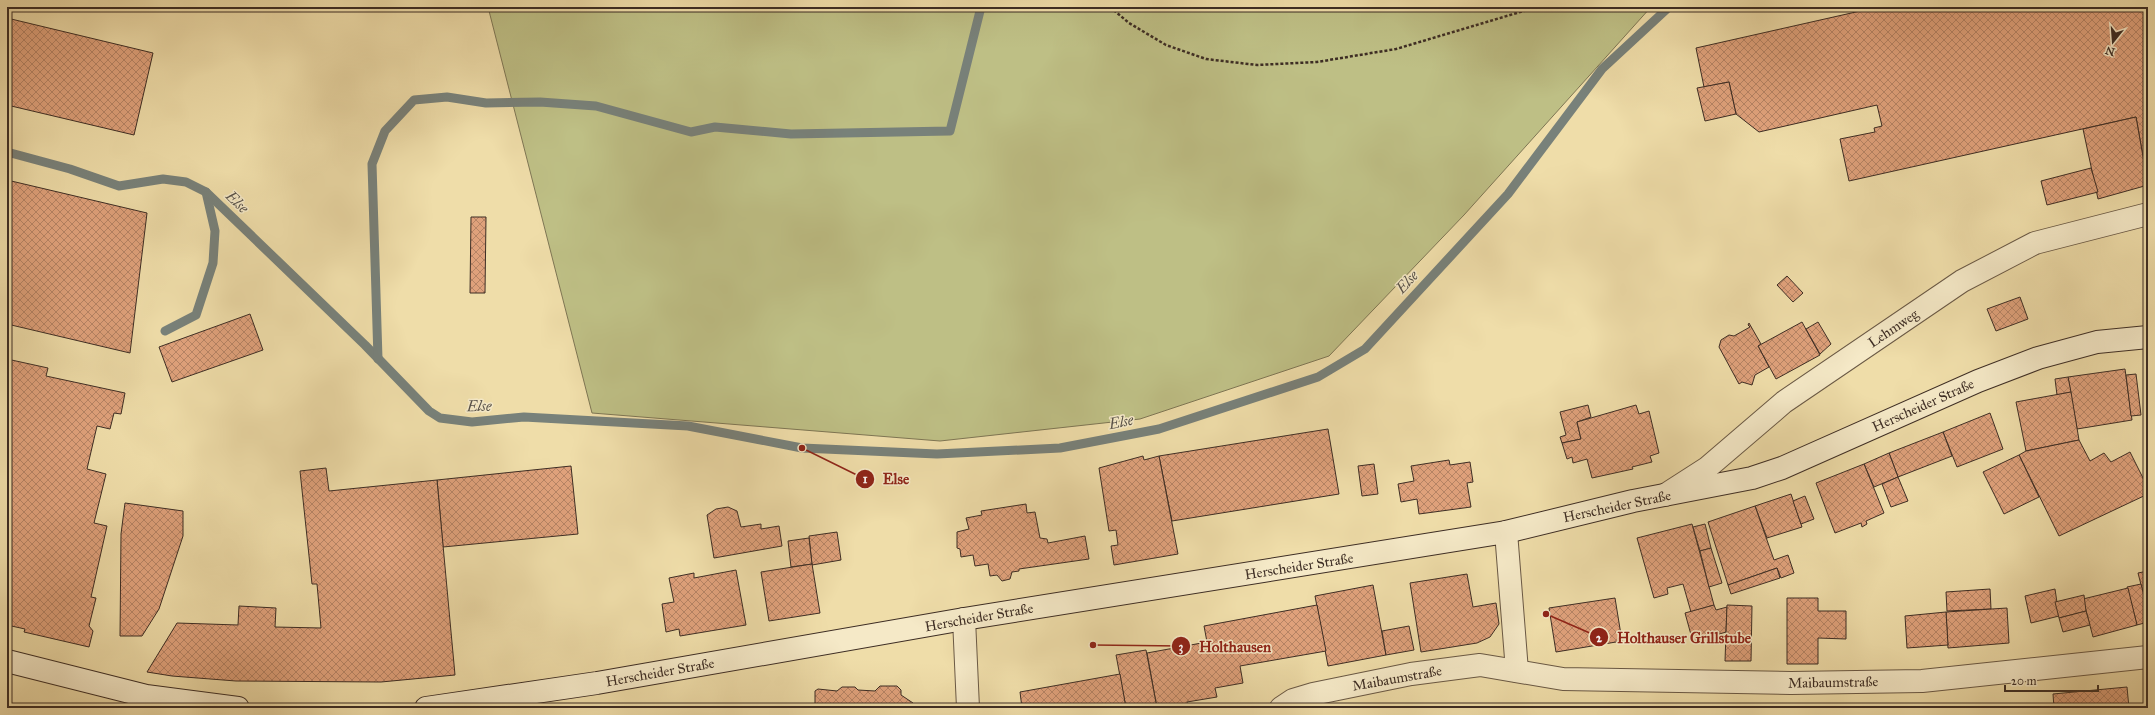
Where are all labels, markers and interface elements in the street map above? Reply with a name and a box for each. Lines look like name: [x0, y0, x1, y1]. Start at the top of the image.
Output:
north arrow: [2093, 22, 2133, 62]
text: N: [2103, 43, 2117, 59]
water label: Else: [221, 186, 252, 217]
water label: Else: [1391, 267, 1422, 298]
street label: Lehmweg: [1865, 305, 1922, 351]
street label: Herscheider Straße: [1870, 375, 1977, 436]
water label: Else: [465, 397, 492, 415]
water label: Else: [1106, 411, 1135, 433]
callout: Else: [855, 465, 918, 492]
text: Else: [883, 470, 910, 488]
text: 1: [863, 472, 868, 486]
street label: Herscheider Straße: [1562, 487, 1673, 526]
street label: Herscheider Straße: [1244, 549, 1355, 583]
street label: Herscheider Straße: [924, 600, 1035, 635]
callout: Holthauser Grillstube: [1589, 624, 1759, 651]
text: Holthauser Grillstube: [1617, 629, 1752, 647]
text: 2: [1596, 631, 1603, 645]
callout: Holthausen: [1171, 633, 1279, 660]
text: Holthausen: [1199, 638, 1272, 656]
text: 3: [1179, 640, 1184, 655]
street label: Herscheider Straße: [605, 655, 716, 690]
street label: Maibaumstraße: [1351, 662, 1443, 695]
scale bar: [2005, 667, 2098, 693]
street label: Maibaumstraße: [1788, 673, 1879, 692]
text: 20 m: [2011, 674, 2037, 688]

